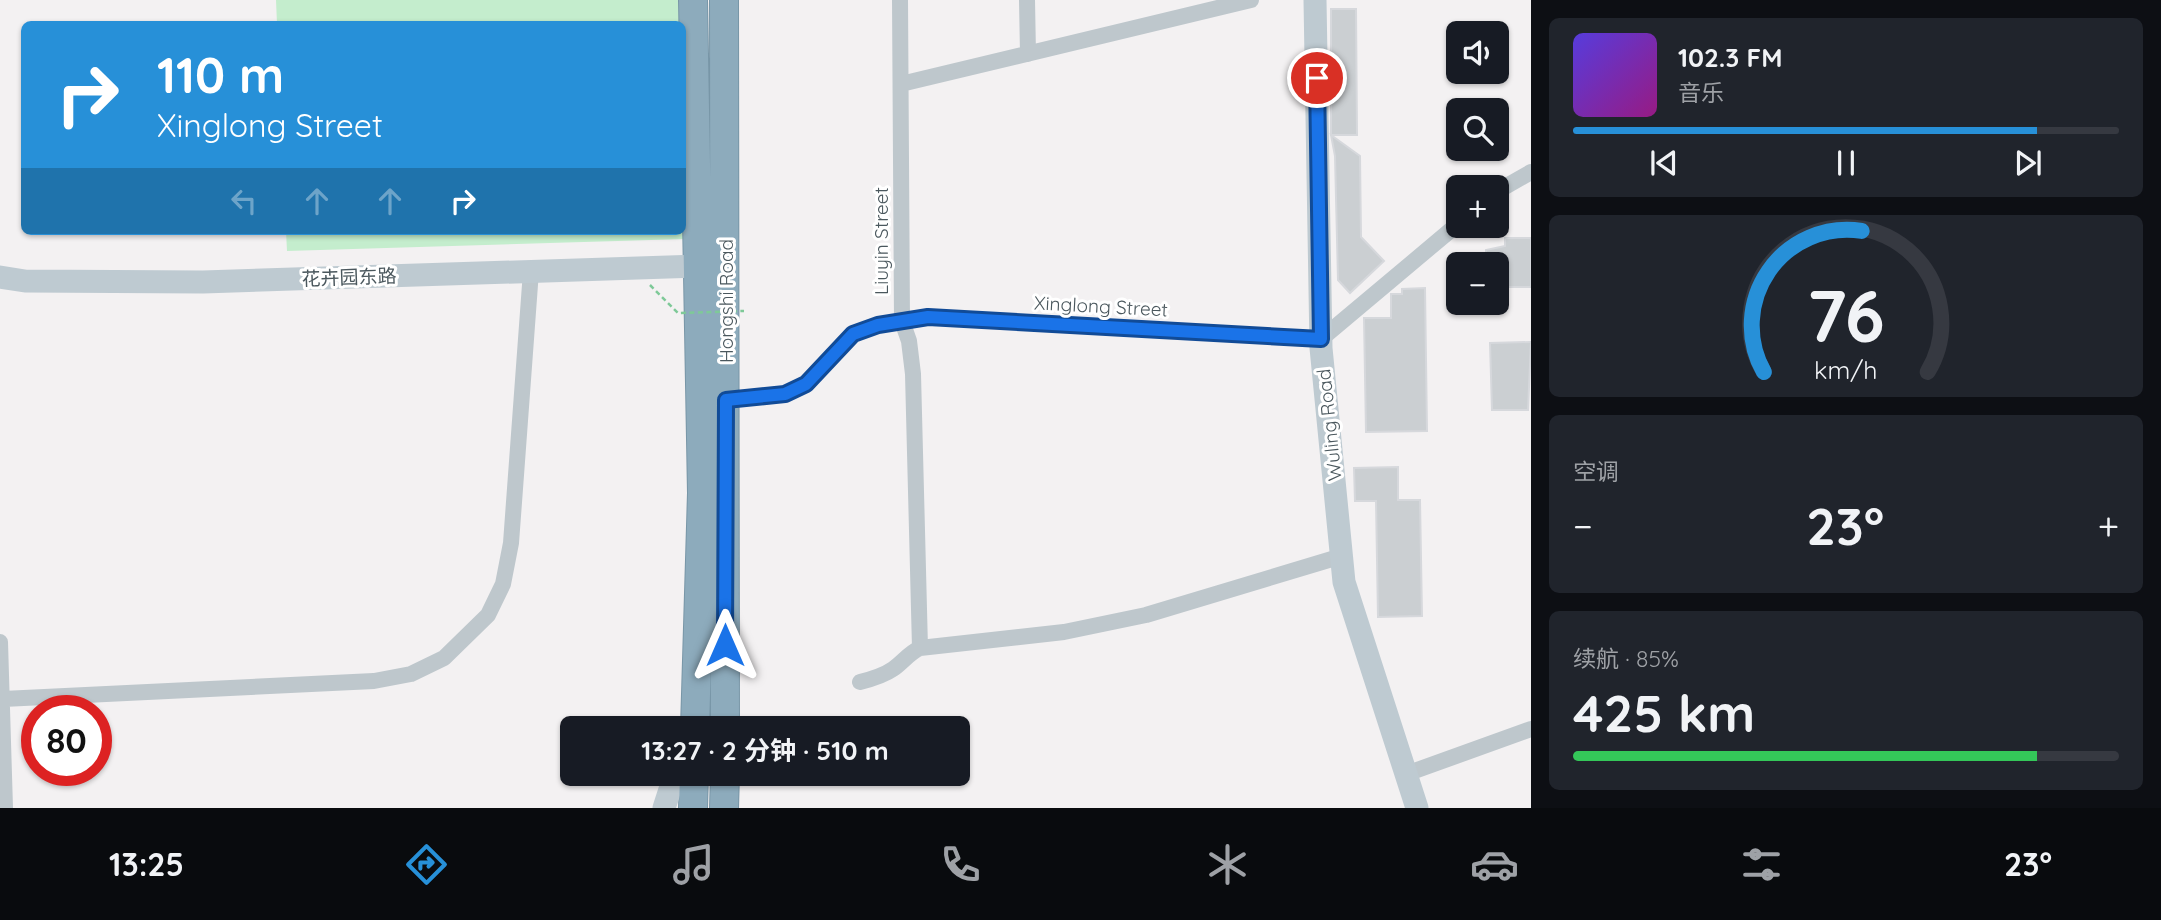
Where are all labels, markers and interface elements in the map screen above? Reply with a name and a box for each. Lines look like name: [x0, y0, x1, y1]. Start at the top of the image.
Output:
map controls: [1446, 21, 1509, 315]
button: sound: [1446, 21, 1509, 84]
text: 102.3 FM: [1678, 41, 1783, 74]
text: 110 m: [157, 44, 284, 105]
pin: [1287, 48, 1347, 108]
icon: right: [42, 49, 133, 140]
icon: arrive: [1298, 59, 1336, 97]
text: 音乐: [1678, 78, 1724, 107]
button: search: [1446, 98, 1509, 161]
text: Xinglong Street: [157, 105, 383, 145]
icon: previous: [1645, 144, 1683, 182]
icon: pause: [1827, 144, 1865, 182]
icon: next: [2009, 144, 2047, 182]
button: +: [1446, 175, 1509, 238]
icon: left: [225, 182, 263, 220]
icon: ahead: [298, 182, 336, 220]
icon: ahead: [371, 182, 409, 220]
icon: right: [444, 182, 482, 220]
street label: Liuyin Street: [869, 187, 893, 295]
street label: Hongshi Road: [714, 239, 738, 363]
button: −: [1446, 252, 1509, 315]
street label: 花卉园东路: [301, 263, 397, 291]
text: 76: [1807, 269, 1885, 360]
street label: Xinglong Street: [1033, 291, 1169, 321]
text: km/h: [1814, 353, 1878, 384]
street label: Wuling Road: [1311, 368, 1347, 482]
text: 空调: [1573, 457, 1619, 486]
text: 23°: [1806, 493, 1884, 558]
text: −: [1573, 502, 1593, 550]
text: +: [2098, 502, 2119, 550]
position arrow: [688, 608, 762, 682]
text: 续航 · 85%: [1573, 644, 1679, 673]
text: 425 km: [1573, 680, 1755, 745]
speed limit sign: 80: [21, 695, 112, 786]
text: 13:27 · 2 分钟 · 510 m: [641, 734, 889, 767]
icon: directions: [402, 840, 451, 889]
icon: music: [669, 840, 718, 889]
icon: phone: [936, 840, 985, 889]
icon: climate: [1203, 840, 1252, 889]
icon: car: [1470, 840, 1519, 889]
icon: filters: [1737, 840, 1786, 889]
text: 13:25: [109, 844, 184, 884]
text: 23°: [2004, 844, 2052, 884]

